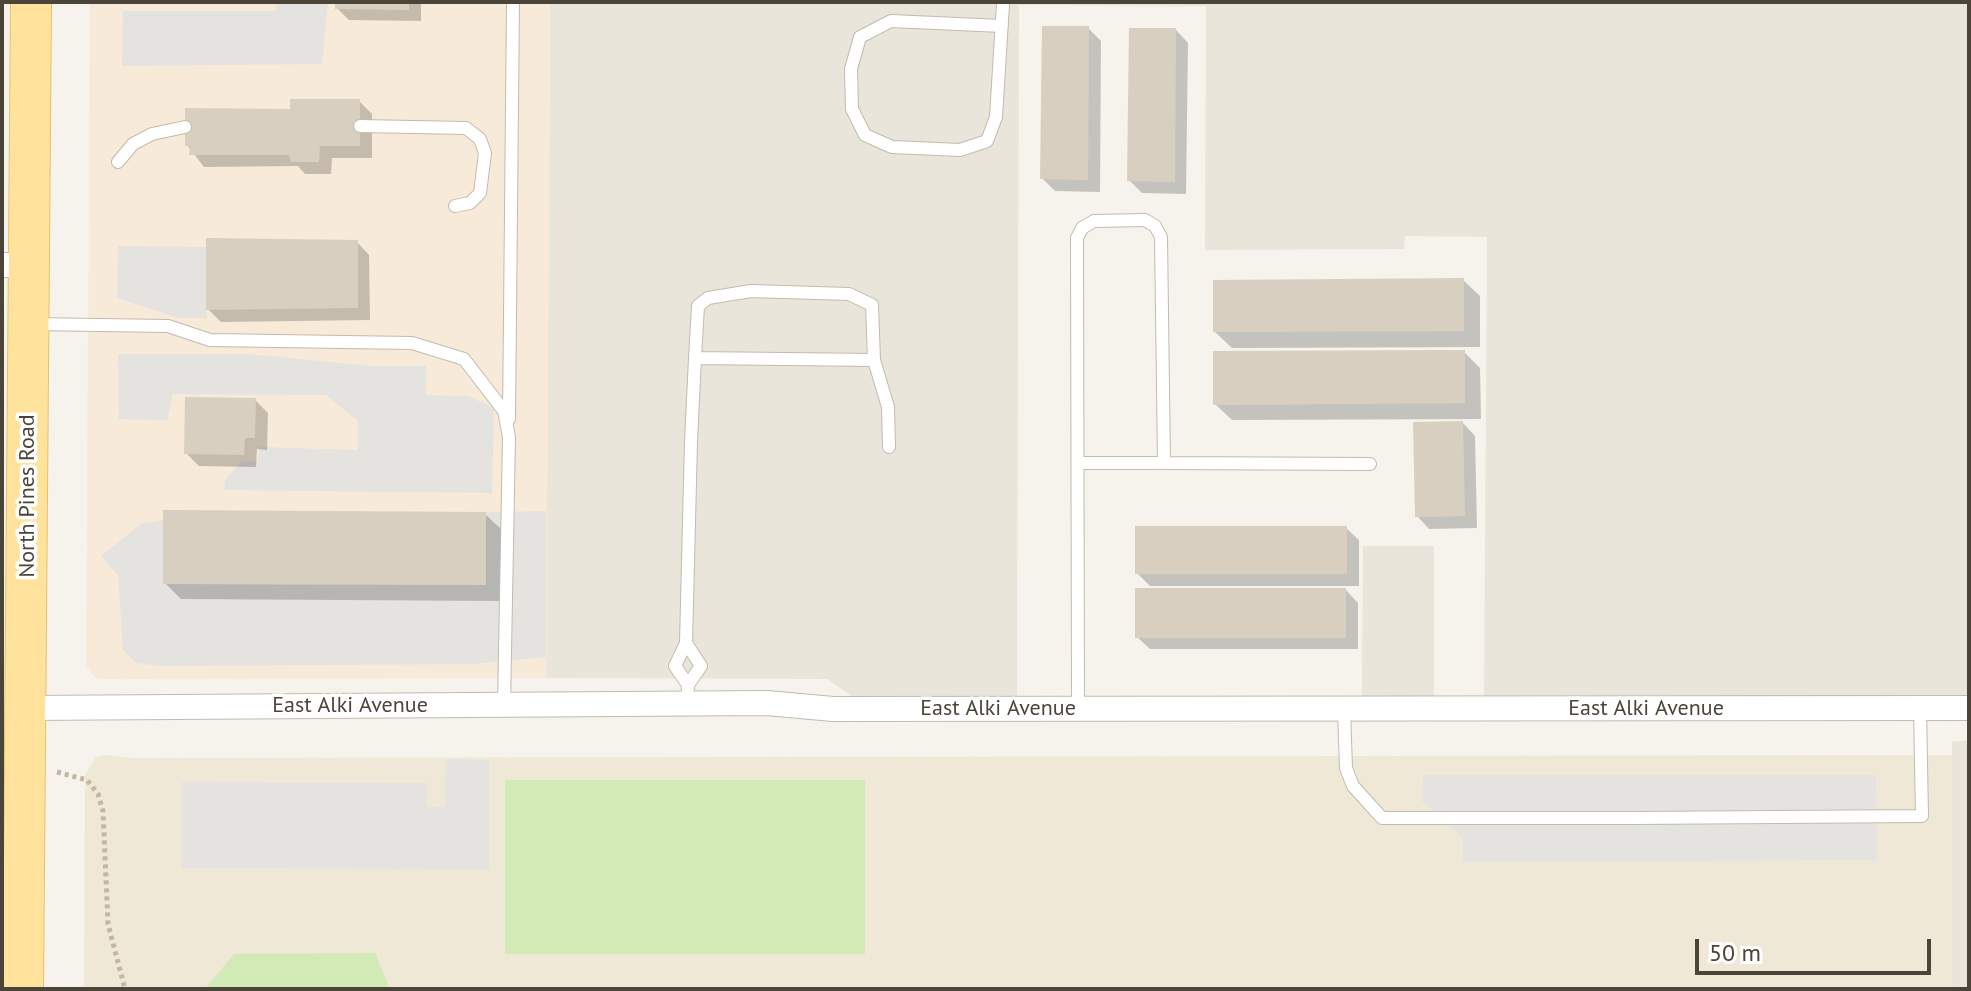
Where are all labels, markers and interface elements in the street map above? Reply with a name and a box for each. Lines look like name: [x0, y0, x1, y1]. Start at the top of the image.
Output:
street label: North Pines Road: [15, 414, 41, 578]
street label: East Alki Avenue: [272, 693, 428, 719]
street label: East Alki Avenue: [920, 696, 1076, 722]
street label: East Alki Avenue: [1568, 696, 1724, 722]
scale bar: [1699, 923, 1935, 973]
text: 50 m: [1709, 937, 1761, 968]

